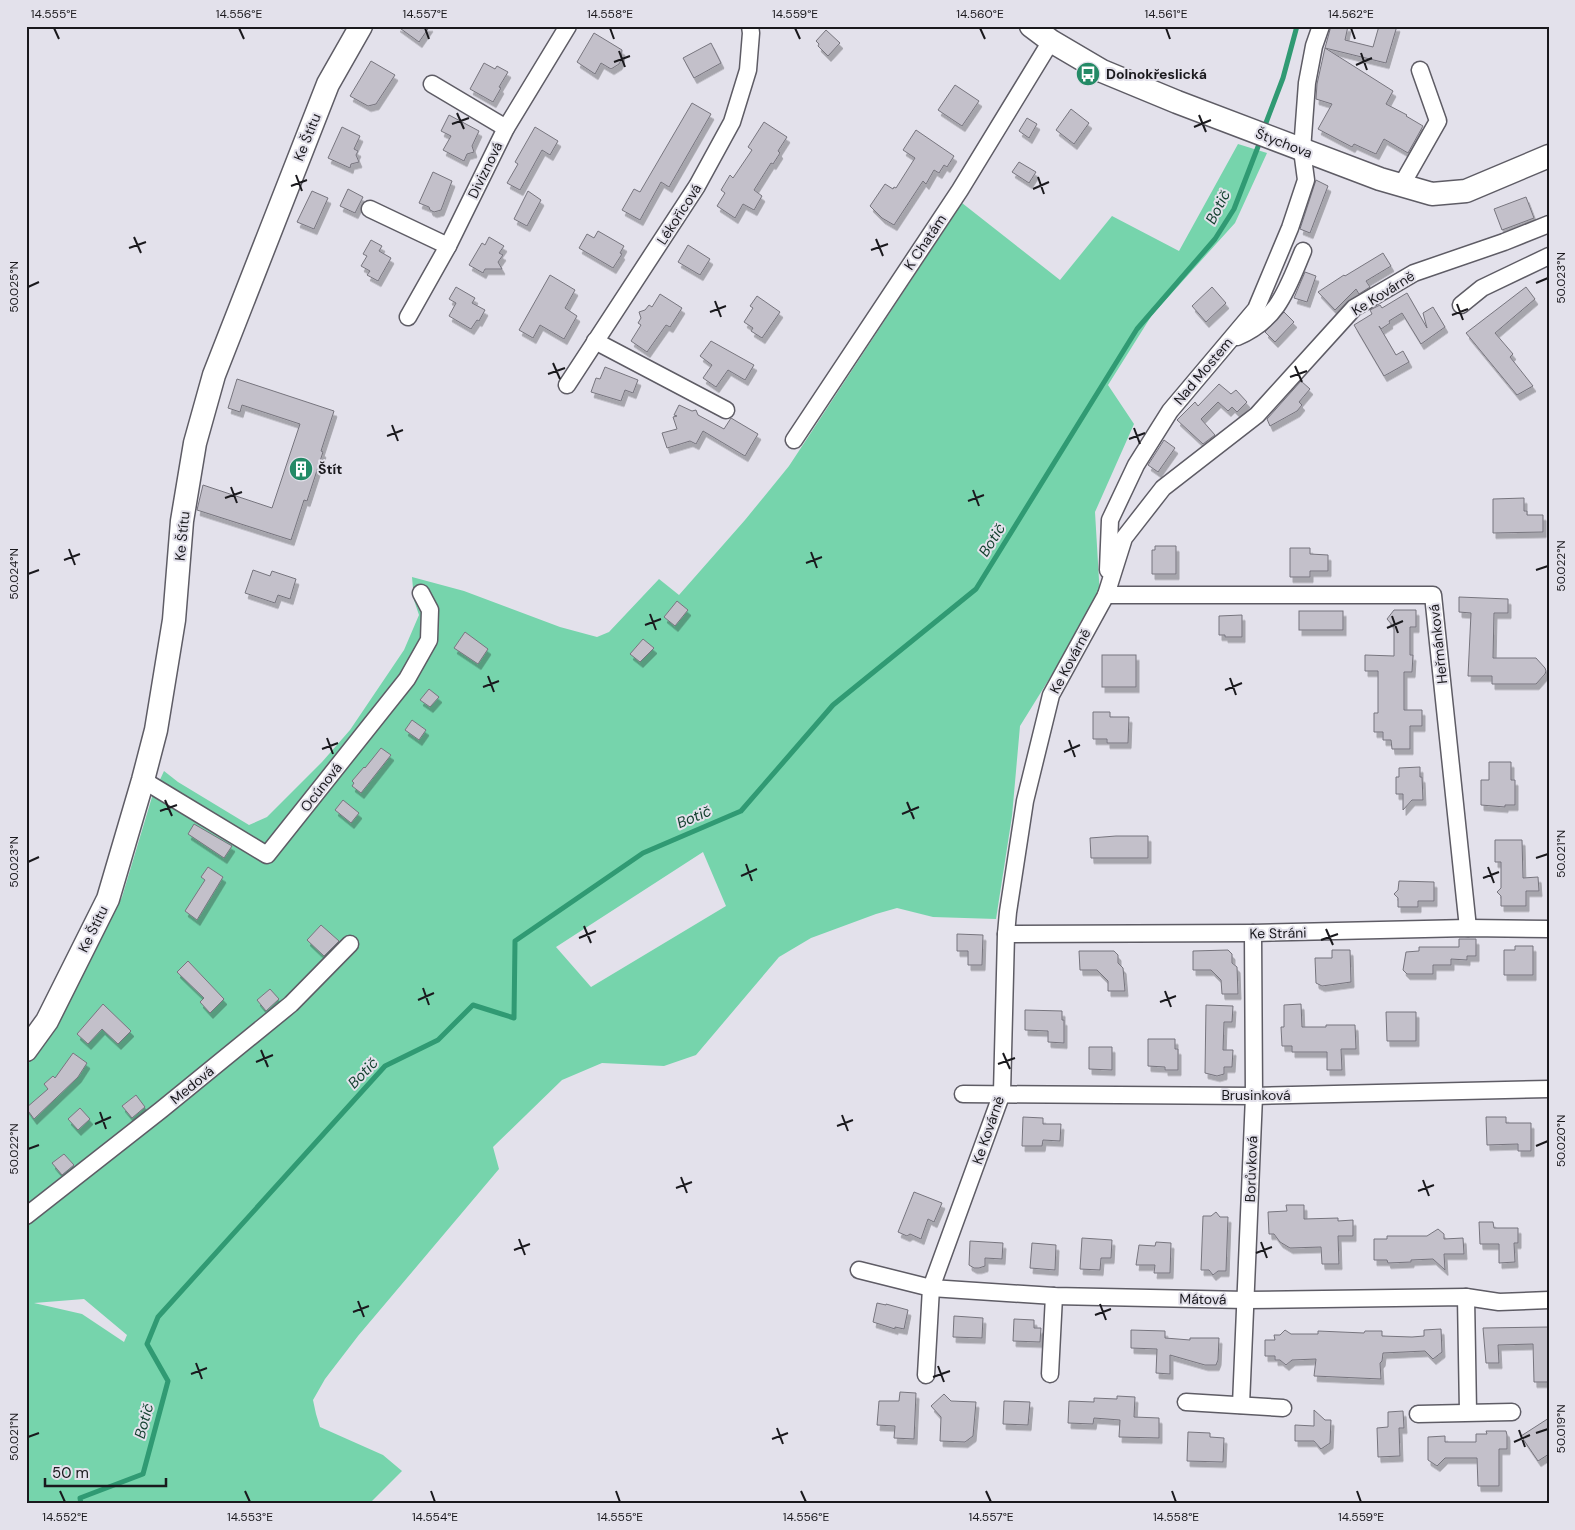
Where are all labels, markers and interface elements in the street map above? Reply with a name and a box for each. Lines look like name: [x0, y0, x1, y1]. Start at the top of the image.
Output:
text: 14.555°E: [31, 6, 77, 22]
text: 14.556°E: [216, 6, 262, 22]
text: 14.557°E: [402, 6, 448, 22]
text: 14.558°E: [587, 6, 633, 22]
text: 14.559°E: [772, 6, 818, 22]
text: 14.560°E: [956, 6, 1004, 22]
text: 14.561°E: [1145, 6, 1188, 22]
text: 14.562°E: [1328, 6, 1374, 22]
bus stop icon: Dolnokřeslická: [1075, 61, 1101, 87]
place label: Dolnokřeslická: [1106, 65, 1207, 83]
street label: Ke Štítu: [289, 111, 325, 163]
street label: Štychova: [1253, 124, 1315, 162]
street label: Diviznová: [464, 139, 506, 201]
street label: Lékořicová: [653, 180, 705, 248]
water label: Botič: [1201, 186, 1235, 227]
street label: K Chatám: [900, 211, 950, 273]
text: 50.023°N: [1553, 252, 1569, 304]
text: 50.025°N: [6, 261, 22, 313]
street label: Ke Kovárně: [1348, 267, 1418, 319]
street label: Nad Mostem: [1170, 334, 1236, 408]
building icon: Štít: [288, 456, 314, 482]
place label: Štít: [318, 460, 342, 478]
street label: Ke Štítu: [170, 510, 194, 562]
water label: Botič: [974, 519, 1010, 560]
text: 50.022°N: [1553, 540, 1569, 592]
text: 50.024°N: [6, 548, 22, 600]
street label: Heřmánková: [1425, 603, 1451, 685]
street label: Ke Kovárně: [1045, 625, 1095, 697]
street label: Ocúnová: [296, 759, 346, 815]
water label: Botič: [674, 801, 715, 833]
text: 50.021°N: [1553, 830, 1569, 878]
text: 50.023°N: [6, 836, 22, 888]
street label: Ke Štítu: [74, 903, 112, 955]
street label: Ke Stráni: [1249, 924, 1307, 942]
water label: Botič: [343, 1053, 383, 1093]
street label: Medová: [166, 1062, 218, 1108]
street label: Brusinková: [1221, 1086, 1291, 1104]
street label: Ke Kovárně: [968, 1094, 1008, 1166]
text: 50.020°N: [1553, 1115, 1569, 1167]
text: 50.022°N: [6, 1123, 22, 1175]
street label: Borůvková: [1241, 1135, 1261, 1203]
street label: Mátová: [1179, 1290, 1227, 1308]
water label: Botič: [130, 1401, 158, 1441]
text: 50.019°N: [1553, 1405, 1569, 1453]
text: 50.021°N: [6, 1413, 22, 1461]
scale bar: [45, 1455, 166, 1487]
text: 50 m: [52, 1463, 89, 1483]
text: 14.552°E: [42, 1509, 88, 1525]
text: 14.553°E: [227, 1509, 273, 1525]
text: 14.554°E: [412, 1509, 458, 1525]
text: 14.555°E: [597, 1509, 643, 1525]
text: 14.556°E: [783, 1509, 829, 1525]
text: 14.557°E: [968, 1509, 1014, 1525]
text: 14.558°E: [1153, 1509, 1199, 1525]
text: 14.559°E: [1338, 1509, 1384, 1525]

